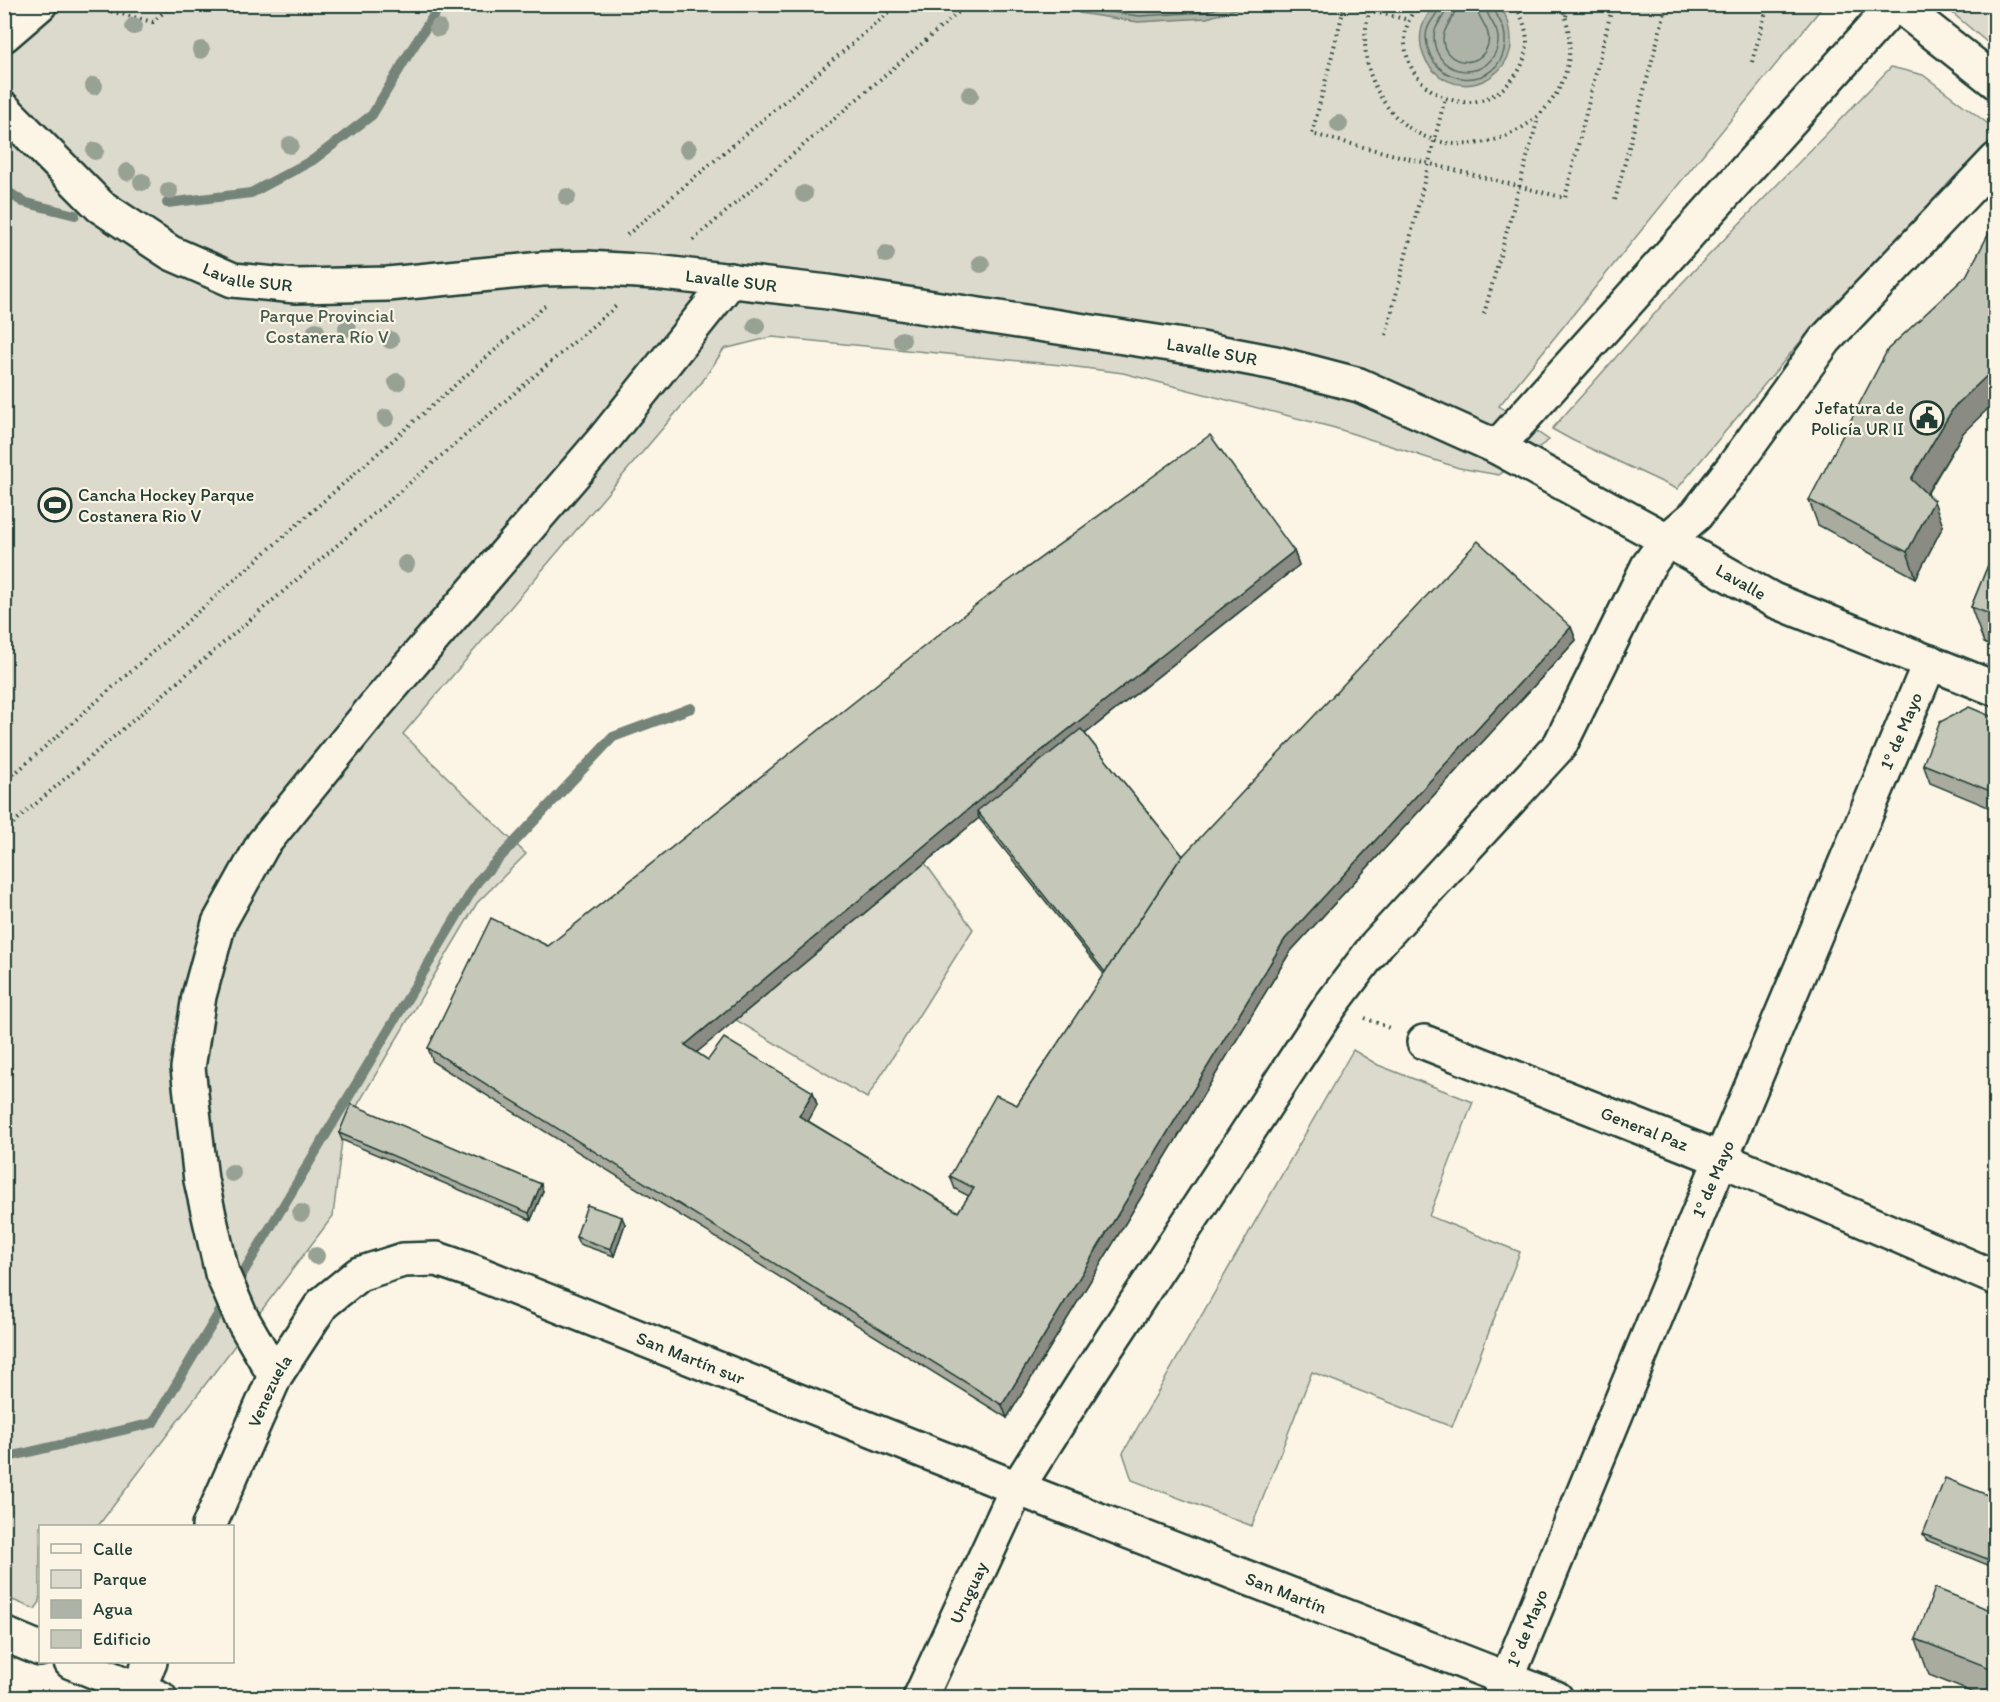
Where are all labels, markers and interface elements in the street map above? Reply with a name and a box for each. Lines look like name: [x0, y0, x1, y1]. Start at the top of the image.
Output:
street label: Lavalle SUR: [199, 257, 293, 297]
street label: Lavalle SUR: [684, 265, 778, 297]
park label: Parque Provincial Costanera Río V: [260, 305, 394, 348]
street label: Lavalle SUR: [1165, 333, 1259, 370]
place label: Jefatura de Policía UR II: [1811, 397, 1904, 440]
public building icon: Jefatura de Policía UR II: [1909, 400, 1945, 436]
place label: Cancha Hockey Parque Costanera Rio V: [78, 484, 254, 527]
sports icon: Cancha Hockey Parque Costanera Rio V: [37, 487, 73, 523]
street label: Lavalle: [1712, 559, 1770, 605]
street label: 1º de Mayo: [1875, 689, 1927, 773]
street label: General Paz: [1597, 1102, 1692, 1156]
street label: 1º de Mayo: [1687, 1137, 1739, 1221]
street label: San Martín sur: [633, 1327, 749, 1390]
street label: Venezuela: [243, 1351, 297, 1431]
legend: [39, 1525, 234, 1663]
text: Calle: [93, 1538, 133, 1560]
street label: Uruguay: [945, 1558, 993, 1627]
street label: San Martín: [1242, 1567, 1330, 1619]
text: Parque: [93, 1568, 147, 1590]
street label: 1º de Mayo: [1501, 1586, 1553, 1670]
text: Agua: [93, 1598, 133, 1620]
text: Edificio: [93, 1628, 151, 1650]

